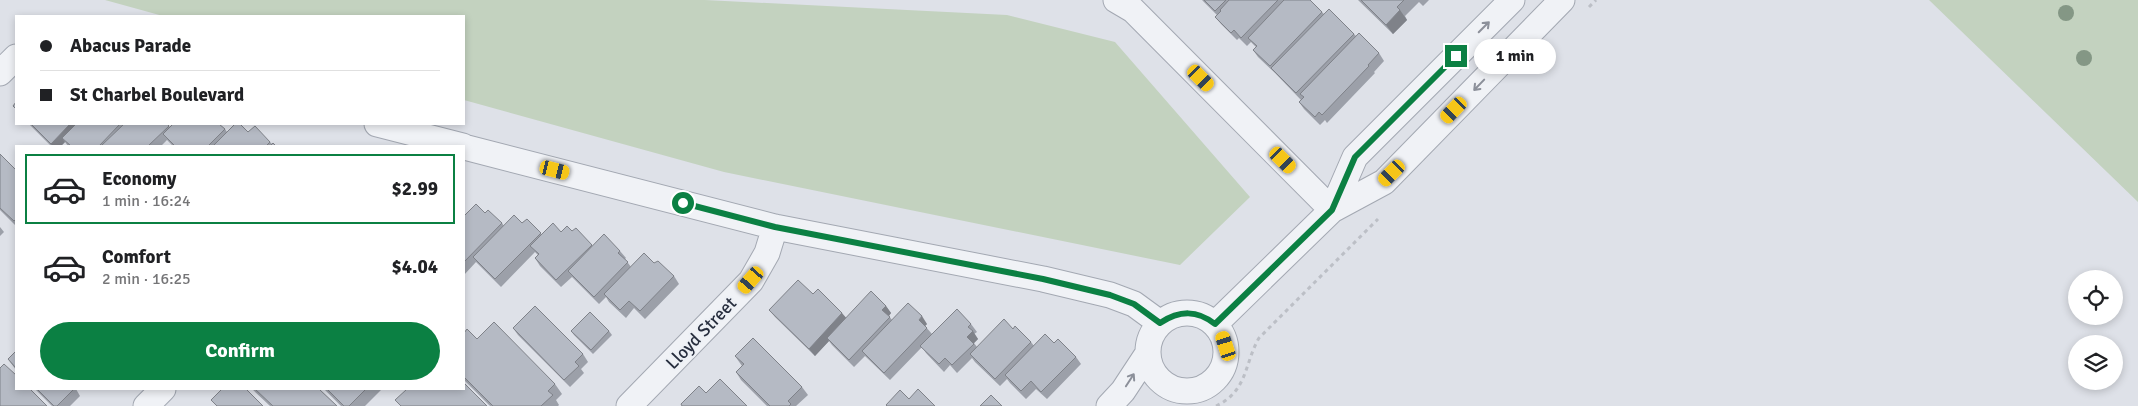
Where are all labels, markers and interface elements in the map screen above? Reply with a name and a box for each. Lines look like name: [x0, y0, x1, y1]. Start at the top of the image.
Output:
one-way arrow: [1478, 22, 1490, 34]
text: Abacus Parade: [70, 34, 191, 58]
callout: 1 min: [1474, 38, 1556, 74]
route end: [1445, 45, 1467, 67]
text: 1 min: [1496, 46, 1534, 66]
car: [1185, 62, 1216, 94]
one-way arrow: [1473, 78, 1485, 91]
text: St Charbel Boulevard: [70, 83, 244, 107]
car: [1438, 94, 1469, 126]
car: [1267, 144, 1298, 176]
car: [1376, 157, 1407, 189]
car: [538, 159, 571, 181]
icon: car: [42, 167, 87, 212]
text: Economy: [102, 167, 176, 191]
text: $2.99: [392, 177, 438, 201]
text: 1 min · 16:24: [102, 191, 191, 211]
route start: [672, 192, 694, 214]
icon: car: [42, 245, 87, 290]
text: Comfort: [102, 245, 171, 269]
text: $4.04: [392, 255, 438, 279]
car: [735, 264, 766, 296]
text: 2 min · 16:25: [102, 269, 191, 289]
map controls: [2068, 270, 2123, 390]
button: locate: [2068, 270, 2123, 325]
street label: Lloyd Street: [661, 292, 741, 374]
button: Confirm: [40, 322, 440, 380]
car: [1214, 329, 1237, 363]
button: layers: [2068, 335, 2123, 390]
one-way arrow: [1125, 374, 1135, 388]

